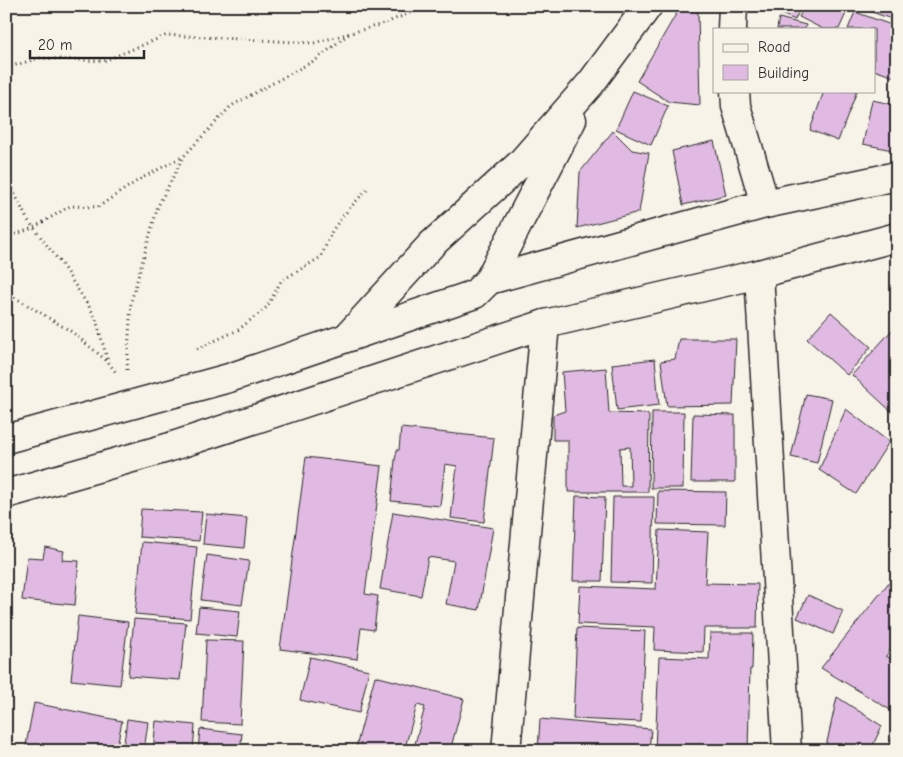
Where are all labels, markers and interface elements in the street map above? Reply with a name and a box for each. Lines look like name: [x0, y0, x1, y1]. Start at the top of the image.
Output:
scale bar: [30, 28, 144, 60]
legend: [713, 28, 876, 92]
text: 20 m: [38, 36, 72, 54]
text: Road: [758, 38, 790, 56]
text: Building: [758, 64, 809, 82]

